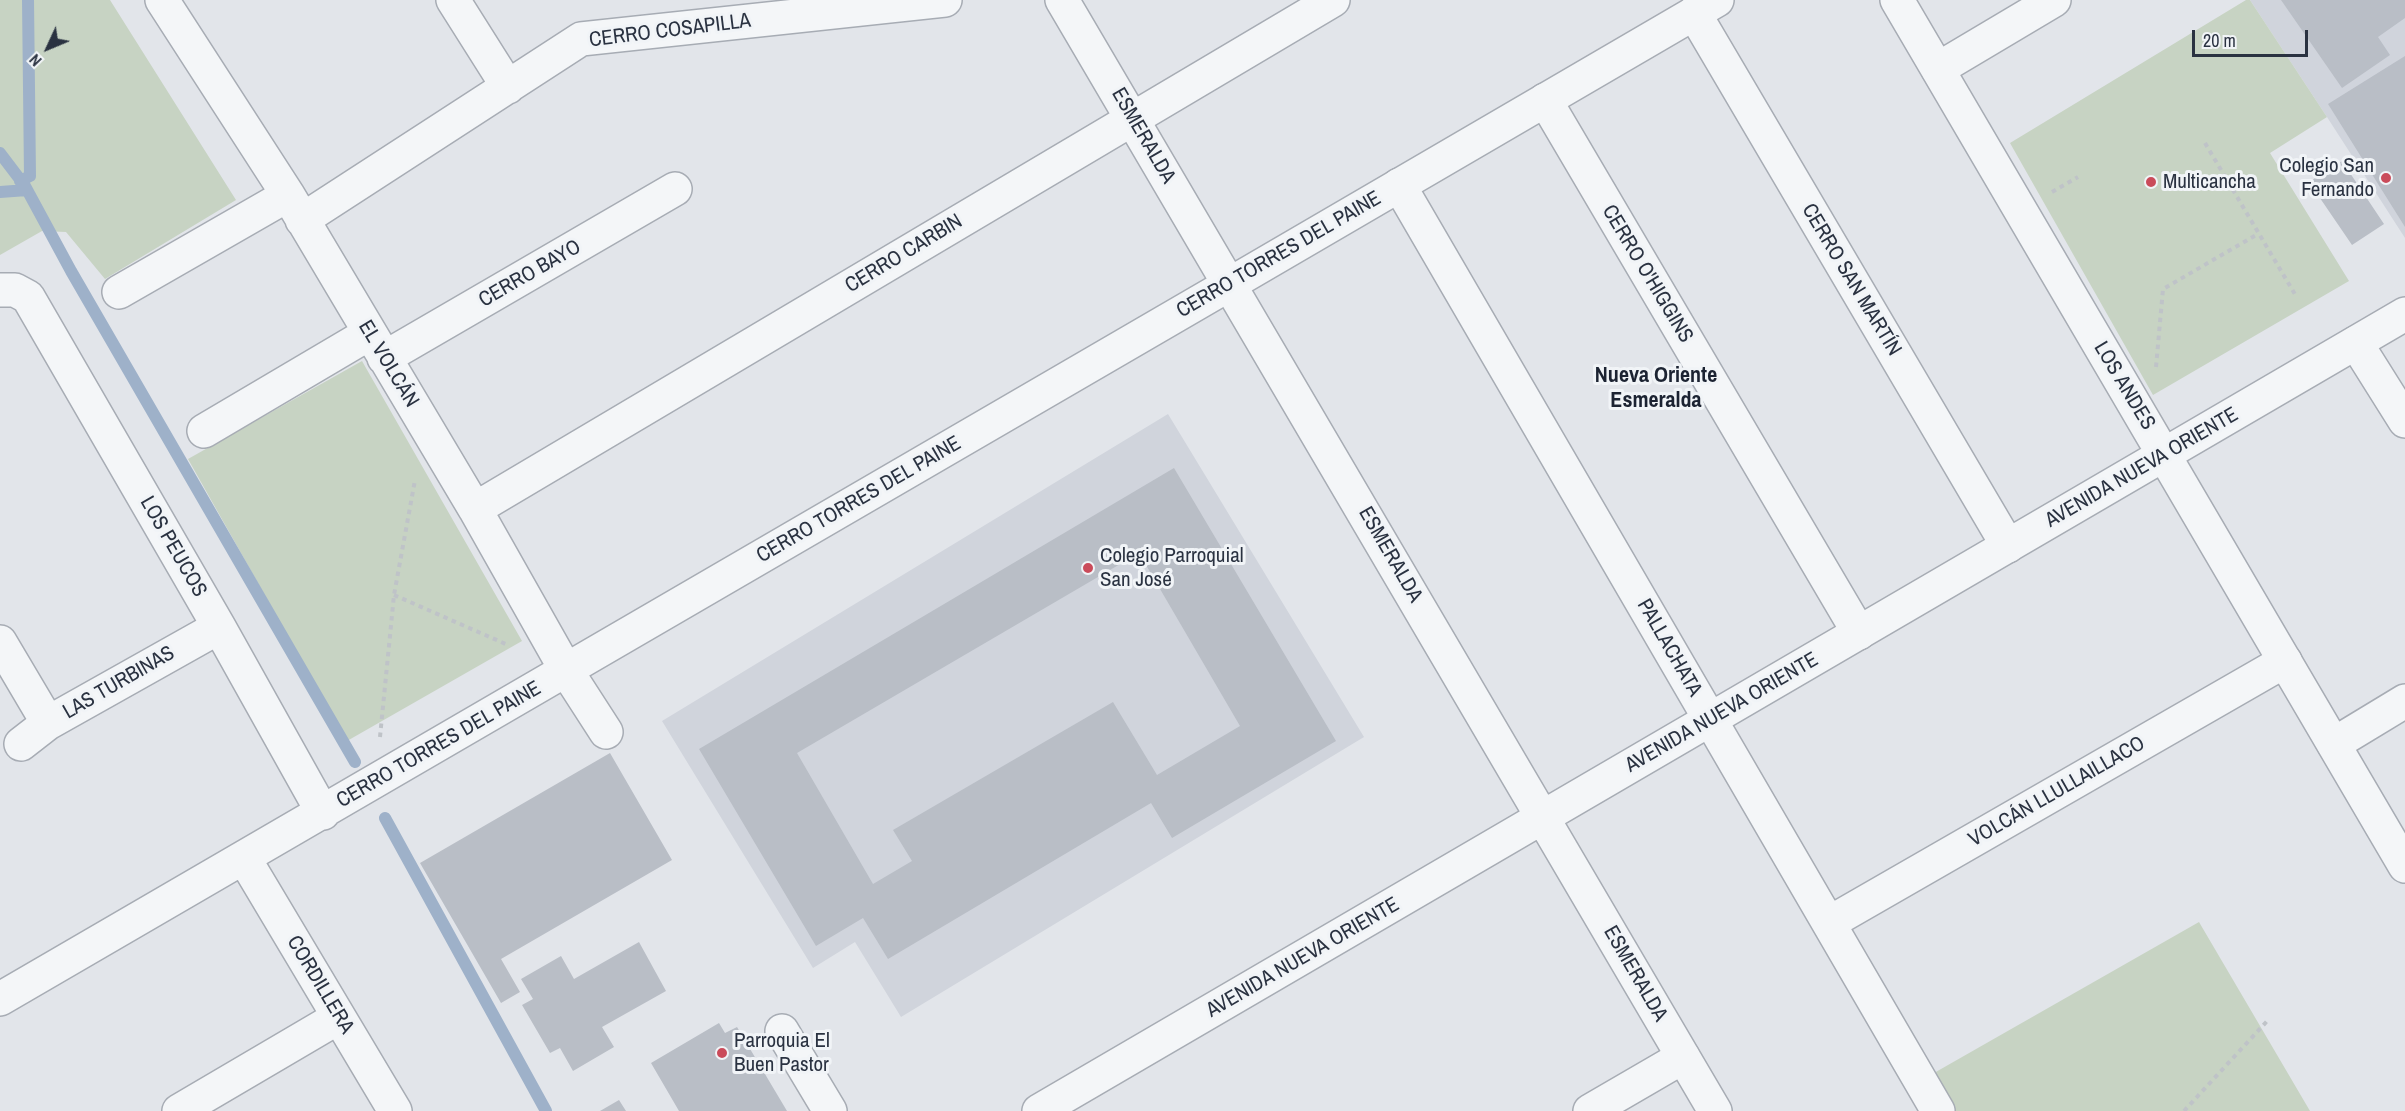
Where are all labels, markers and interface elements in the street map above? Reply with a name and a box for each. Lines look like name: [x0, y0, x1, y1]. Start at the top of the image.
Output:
street label: CERRO COSAPILLA: [588, 9, 752, 53]
north arrow: [18, 18, 78, 78]
scale bar: [2195, 18, 2310, 56]
text: 20 m: [2203, 28, 2236, 53]
text: N: [24, 49, 46, 72]
street label: ESMERALDA: [1106, 84, 1180, 188]
place label: Colegio San Fernando: [2279, 153, 2374, 203]
place label: Multicancha: [2163, 169, 2256, 195]
marker: Colegio San Fernando: [2379, 171, 2393, 185]
marker: Multicancha: [2144, 175, 2158, 189]
street label: CERRO TORRES DEL PAINE: [1172, 186, 1386, 324]
street label: CERRO SAN MARTÍN: [1796, 199, 1906, 361]
street label: CERRO O'HIGGINS: [1596, 200, 1698, 348]
street label: CERRO CARBIN: [841, 209, 967, 299]
street label: CERRO BAYO: [475, 235, 585, 313]
street label: EL VOLCÁN: [352, 316, 424, 412]
street label: LOS ANDES: [2088, 337, 2160, 435]
district label: Nueva Oriente Esmeralda: [1595, 363, 1717, 414]
street label: AVENIDA NUEVA ORIENTE: [2041, 402, 2243, 534]
street label: CERRO TORRES DEL PAINE: [752, 431, 966, 569]
street label: LOS PEUCOS: [134, 492, 212, 602]
street label: ESMERALDA: [1353, 503, 1427, 607]
place label: Colegio Parroquial San José: [1100, 543, 1244, 593]
marker: Colegio Parroquial San José: [1081, 561, 1095, 575]
street label: PALLACHATA: [1631, 595, 1707, 701]
street label: LAS TURBINAS: [59, 641, 179, 725]
street label: AVENIDA NUEVA ORIENTE: [1621, 647, 1823, 779]
street label: CERRO TORRES DEL PAINE: [332, 676, 546, 814]
street label: VOLCÁN LLULLAILLACO: [1964, 731, 2150, 853]
street label: AVENIDA NUEVA ORIENTE: [1202, 892, 1404, 1024]
street label: ESMERALDA: [1598, 922, 1672, 1026]
street label: CORDILLERA: [281, 931, 359, 1039]
place label: Parroquia El Buen Pastor: [734, 1028, 830, 1078]
marker: Parroquia El Buen Pastor: [715, 1046, 729, 1060]

